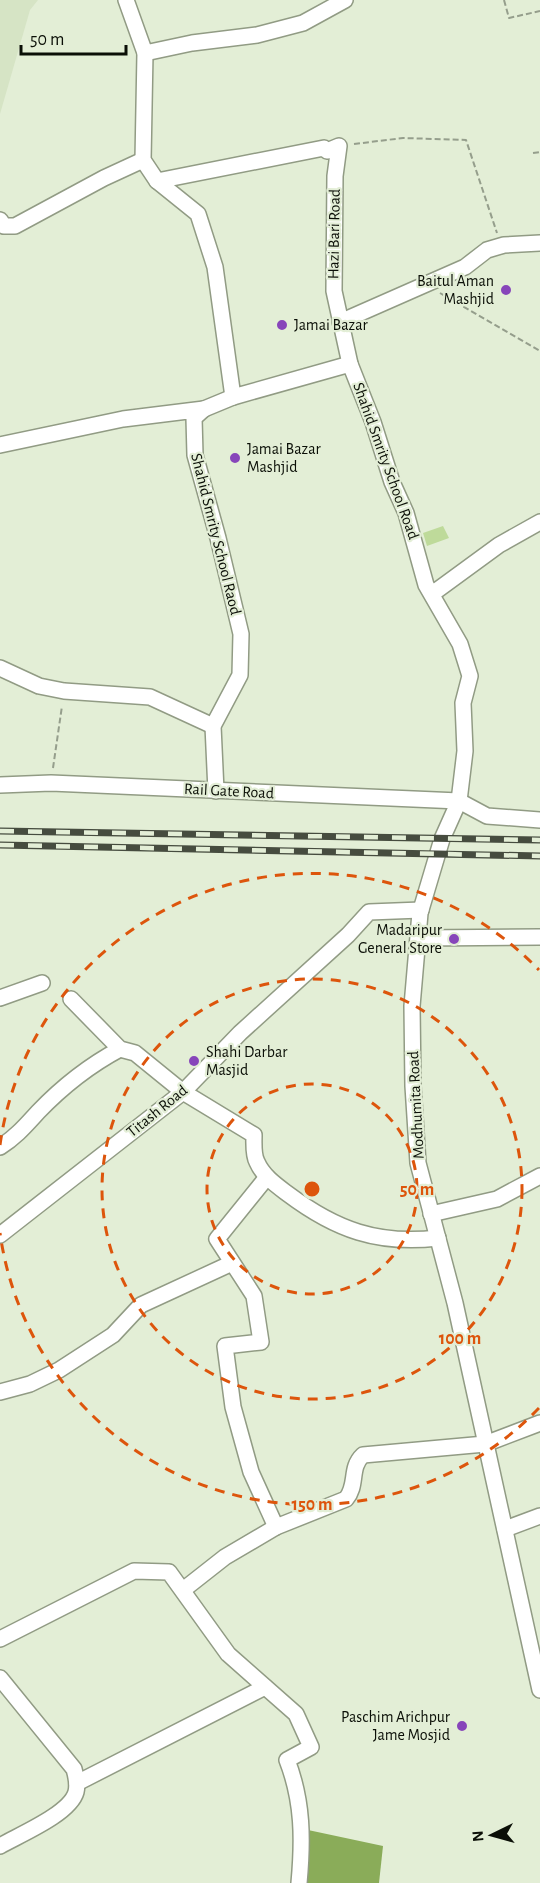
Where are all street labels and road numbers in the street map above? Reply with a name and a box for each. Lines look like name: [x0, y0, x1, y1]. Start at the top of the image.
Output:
street label: Hazi Bari Road: [325, 189, 343, 279]
street label: Shahid Smrity School Road: [349, 380, 422, 542]
street label: Shahid Smrity School Raod: [187, 452, 244, 617]
street label: Rail Gate Road: [184, 781, 274, 801]
street label: Modhumita Road: [405, 1050, 427, 1160]
street label: Titash Road: [124, 1082, 190, 1140]

